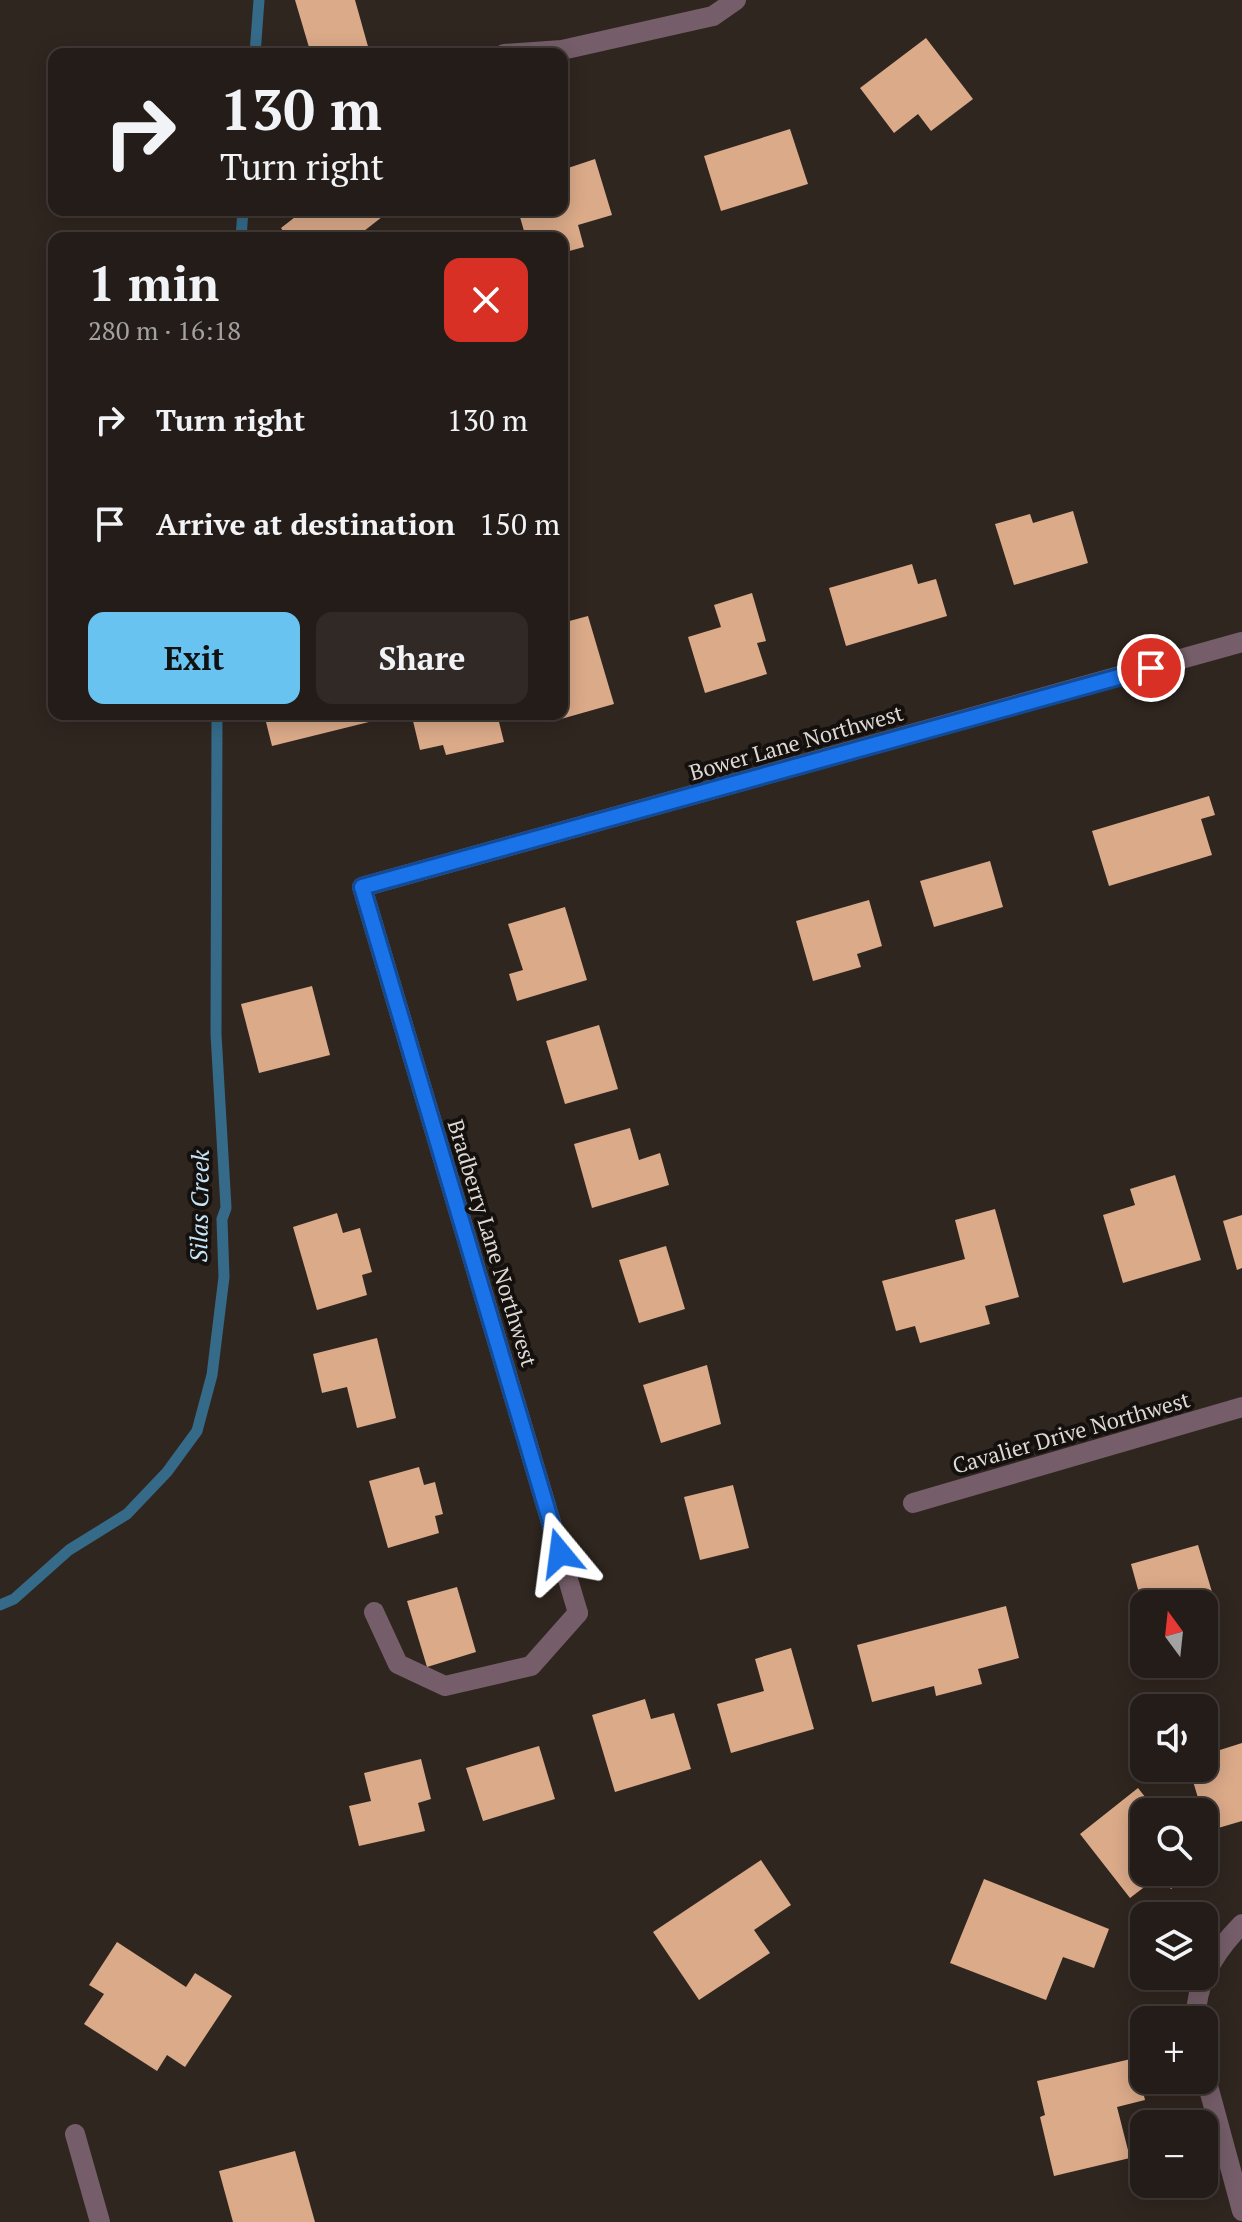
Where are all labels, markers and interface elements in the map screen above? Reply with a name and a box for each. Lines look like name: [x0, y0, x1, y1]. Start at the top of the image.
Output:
text: 130 m: [220, 72, 382, 146]
icon: right: [88, 80, 192, 184]
text: Turn right: [220, 143, 384, 190]
text: 1 min: [88, 251, 219, 315]
button: close: [444, 258, 528, 342]
text: 280 m · 16:18: [88, 313, 241, 347]
icon: right: [88, 398, 132, 442]
text: Turn right: [156, 400, 305, 440]
text: 130 m: [447, 400, 528, 440]
icon: arrive: [88, 502, 132, 546]
text: Arrive at destination: [156, 504, 455, 544]
text: 150 m: [479, 504, 560, 544]
button: Exit: [88, 612, 300, 704]
button: Share: [316, 612, 528, 704]
pin: [1117, 634, 1185, 702]
icon: arrive: [1129, 646, 1173, 690]
street label: Bower Lane Northwest: [686, 698, 906, 786]
street label: Bradberry Lane Northwest: [442, 1116, 544, 1370]
water label: Silas Creek: [182, 1149, 216, 1263]
street label: Cavalier Drive Northwest: [949, 1384, 1193, 1480]
position arrow: [518, 1511, 602, 1595]
north arrow: [1130, 1590, 1218, 1678]
map controls: [1130, 1590, 1218, 2198]
button: sound: [1130, 1694, 1218, 1782]
button: search: [1130, 1798, 1218, 1886]
button: layers: [1130, 1902, 1218, 1990]
button: +: [1130, 2006, 1218, 2094]
button: −: [1130, 2110, 1218, 2198]

